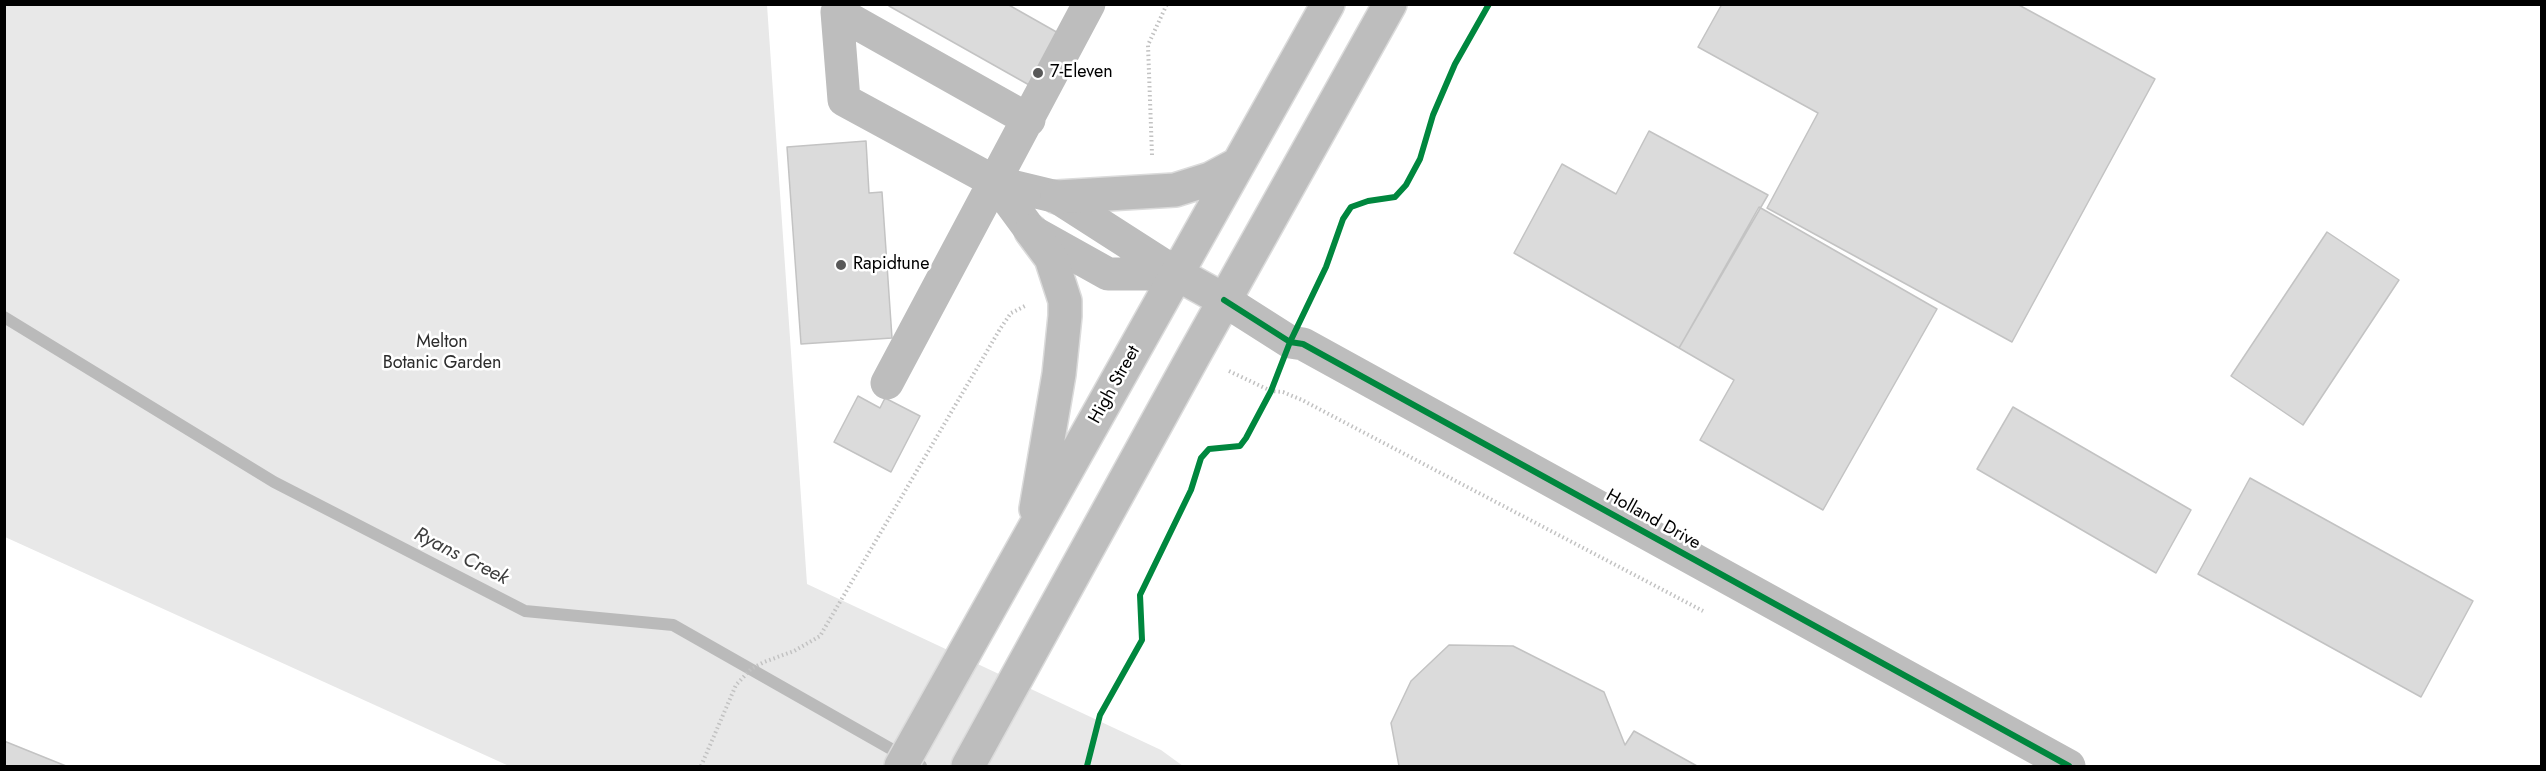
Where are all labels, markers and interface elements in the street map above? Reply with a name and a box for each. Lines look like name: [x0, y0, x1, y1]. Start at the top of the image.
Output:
place label: 7-Eleven: [1050, 62, 1113, 84]
marker: 7-Eleven: [1031, 66, 1045, 80]
place label: Rapidtune: [853, 254, 929, 276]
marker: Rapidtune: [834, 258, 848, 272]
park label: Melton Botanic Garden: [383, 332, 501, 374]
street label: High Street: [1085, 342, 1145, 428]
street label: Holland Drive: [1602, 485, 1704, 555]
water label: Ryans Creek: [410, 523, 512, 591]

